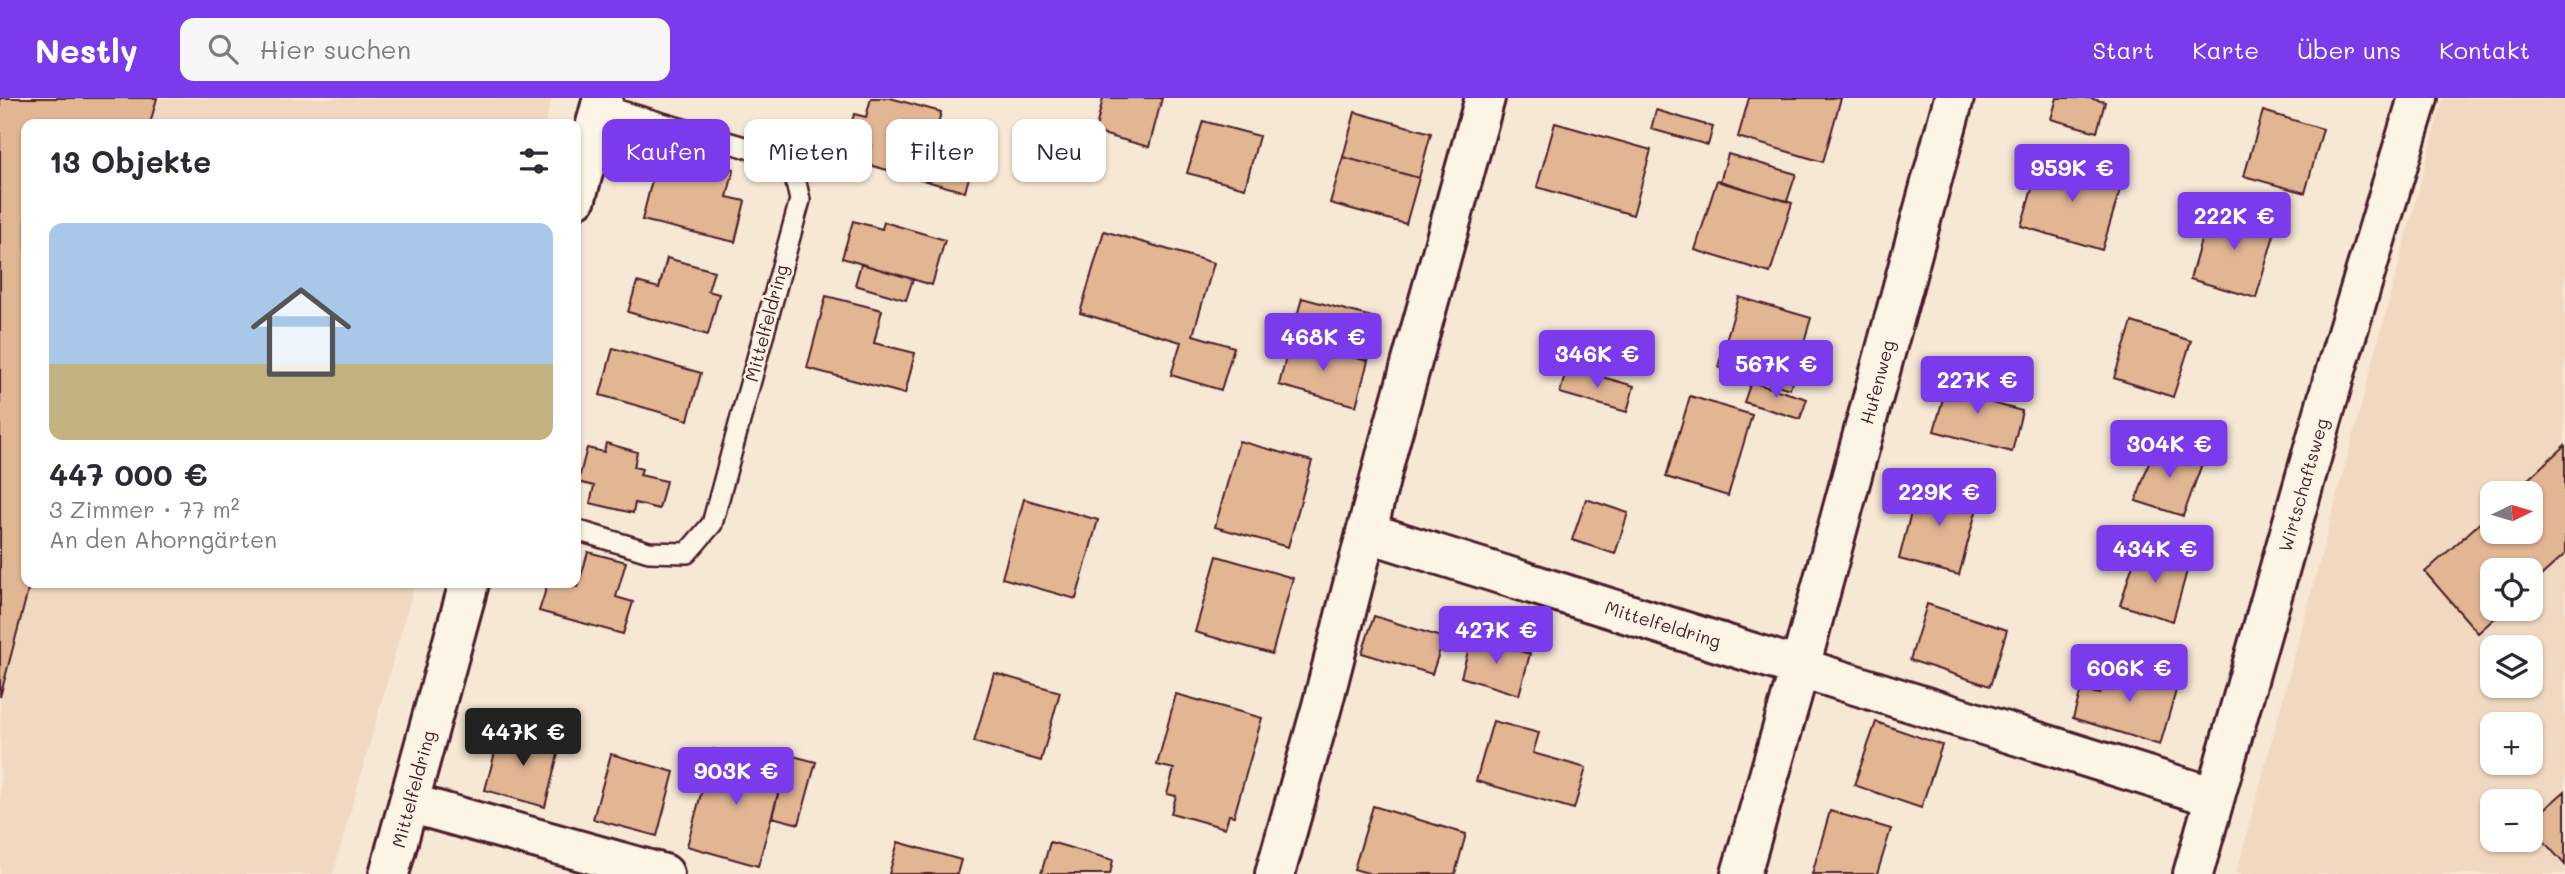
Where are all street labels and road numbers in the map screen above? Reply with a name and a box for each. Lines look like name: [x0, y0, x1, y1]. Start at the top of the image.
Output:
street label: Mittelfeldring: [739, 262, 793, 384]
street label: Hufenweg: [1854, 337, 1900, 427]
street label: Wirtschaftsweg: [2272, 415, 2334, 555]
street label: Mittelfeldring: [1602, 595, 1724, 653]
street label: Mittelfeldring: [386, 728, 440, 850]

